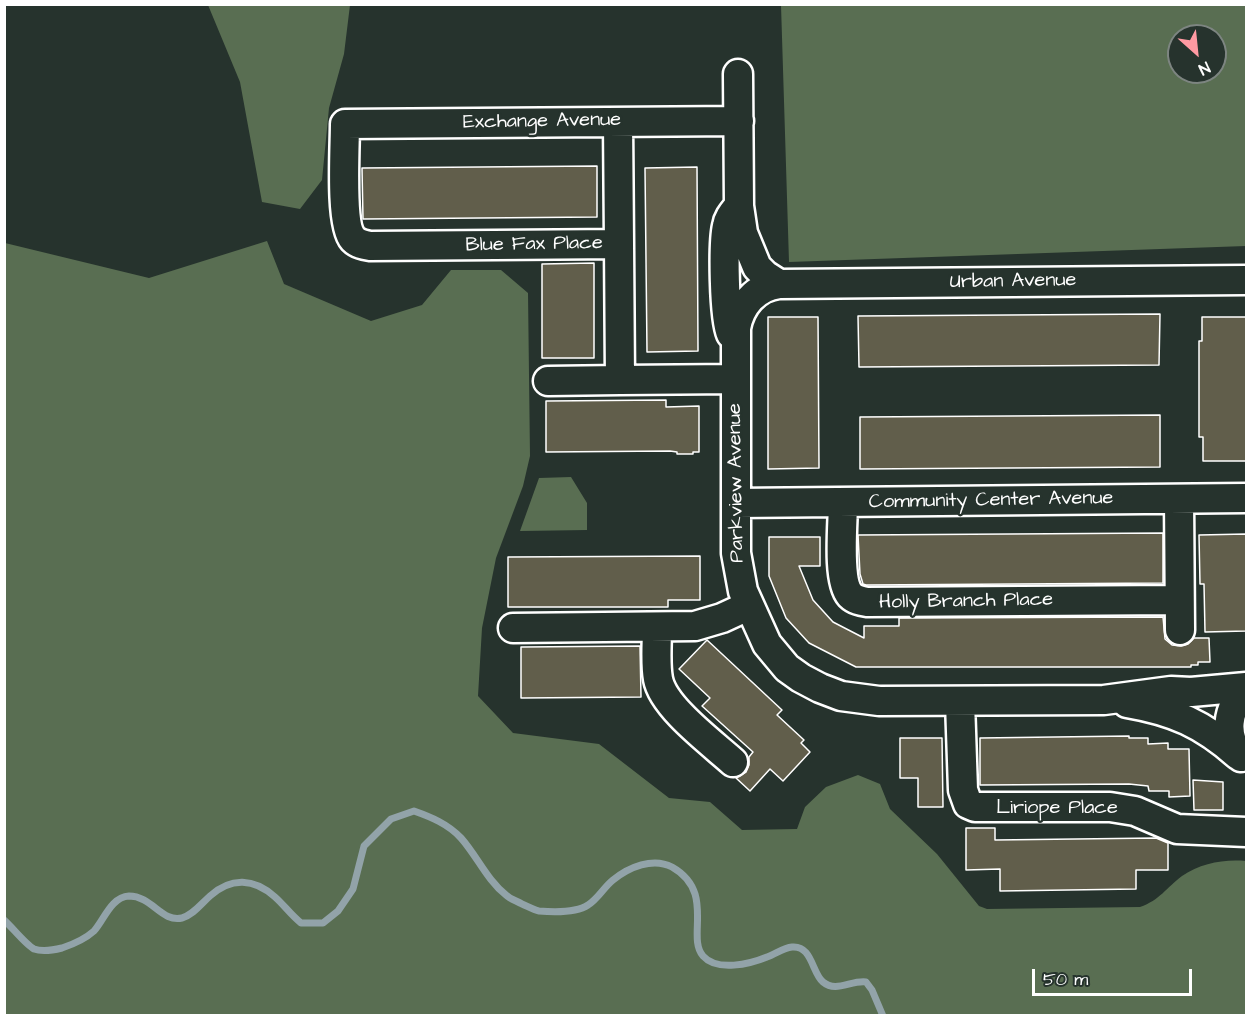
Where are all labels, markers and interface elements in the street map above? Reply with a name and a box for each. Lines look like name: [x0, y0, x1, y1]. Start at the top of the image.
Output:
north arrow: [1167, 24, 1227, 84]
text: N: [1195, 56, 1214, 80]
street label: Exchange Avenue: [463, 109, 621, 135]
street label: Blue Fax Place: [465, 232, 603, 258]
street label: Urban Avenue: [949, 269, 1077, 295]
street label: Parkview Avenue: [724, 403, 750, 563]
street label: Community Center Avenue: [868, 487, 1114, 515]
street label: Holly Branch Place: [879, 588, 1053, 616]
street label: Liriope Place: [996, 797, 1118, 821]
scale bar: [1035, 957, 1196, 995]
text: 50 m: [1043, 967, 1088, 992]

